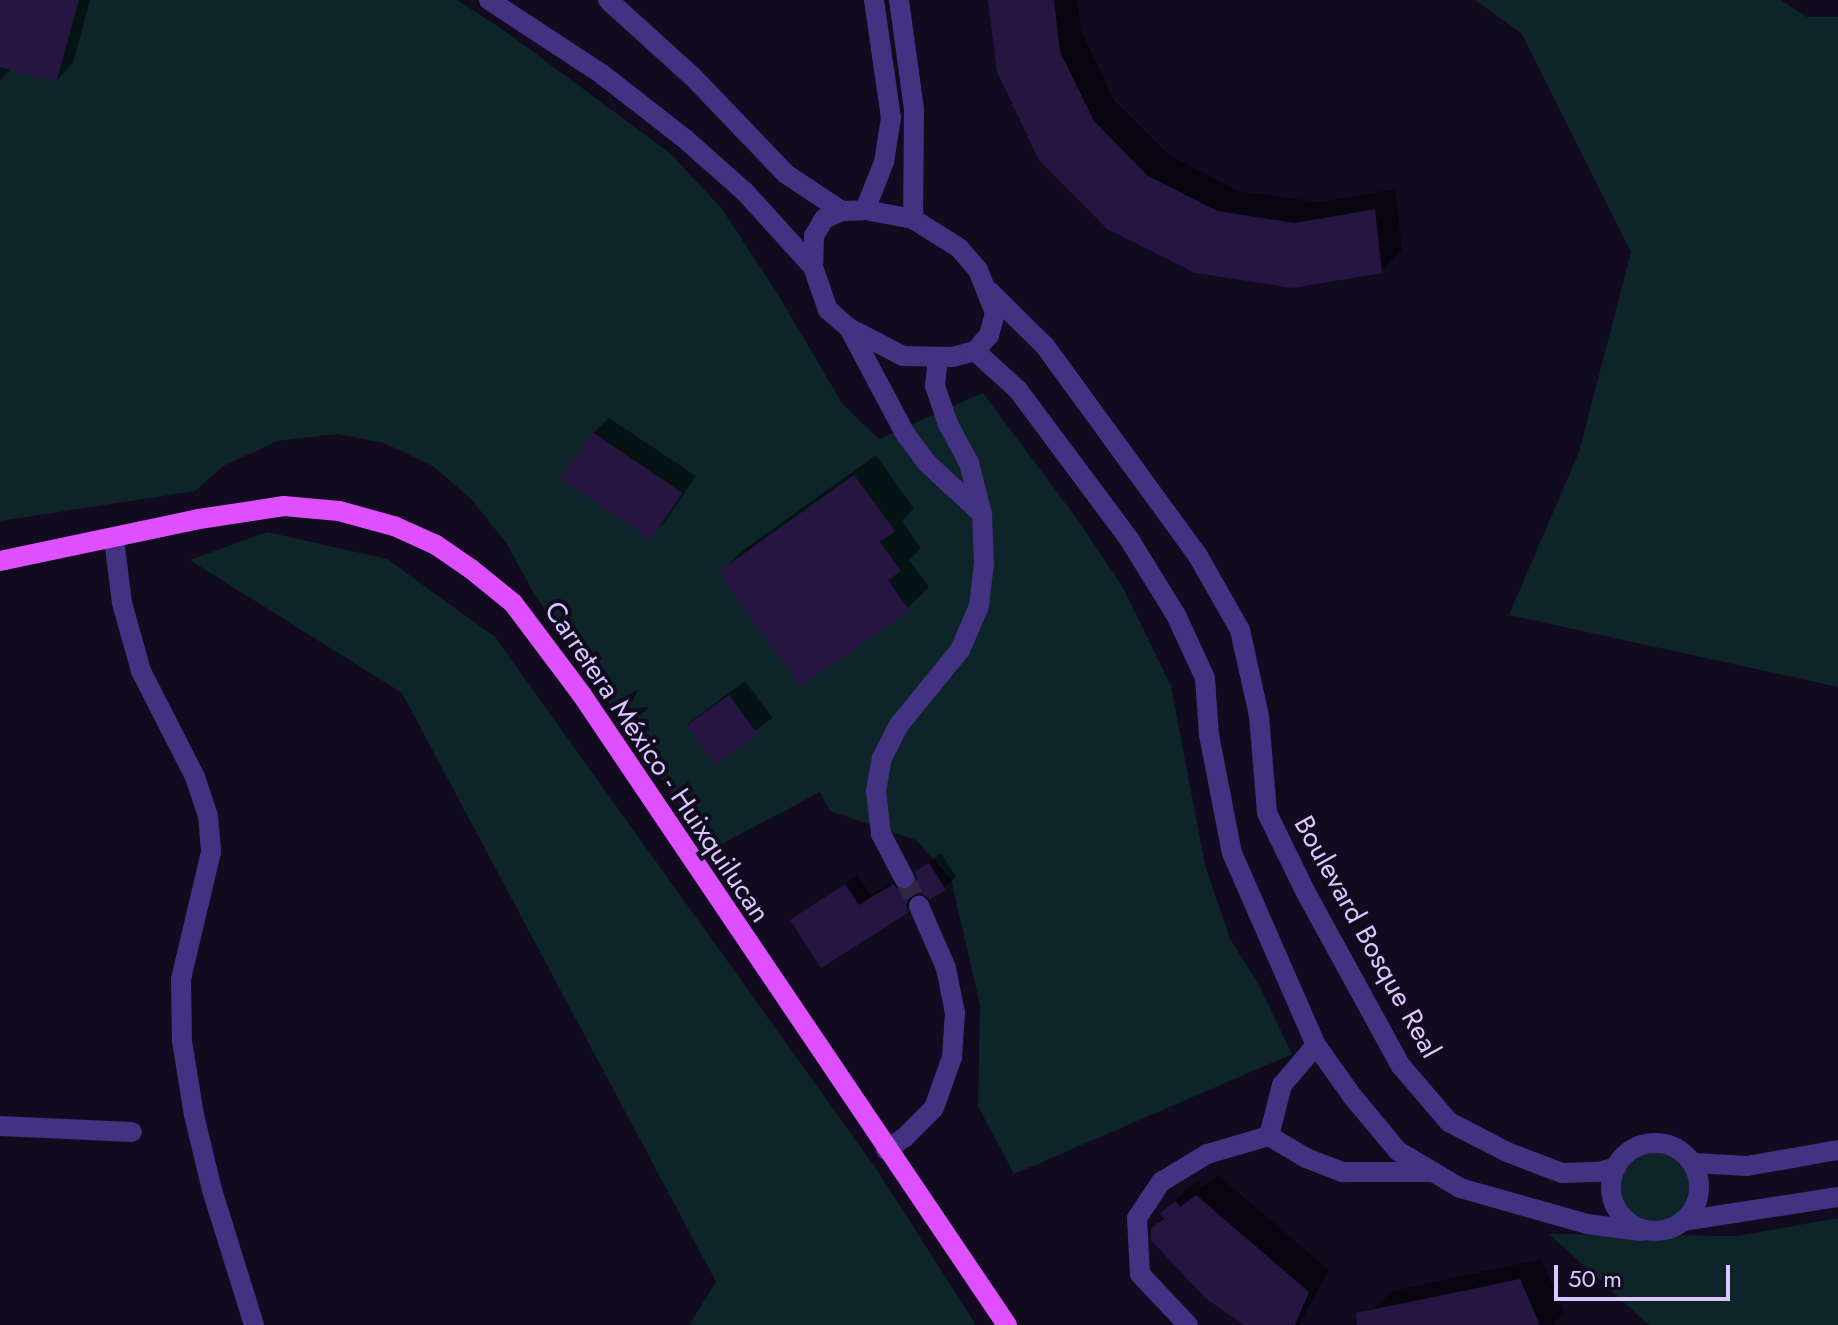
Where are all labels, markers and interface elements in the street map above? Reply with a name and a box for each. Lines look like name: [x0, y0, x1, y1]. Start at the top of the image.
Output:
street label: Carretera México - Huixquilucan: [537, 595, 777, 929]
street label: Boulevard Bosque Real: [1286, 810, 1448, 1064]
scale bar: [1558, 1249, 1734, 1299]
text: 50 m: [1568, 1261, 1622, 1296]

